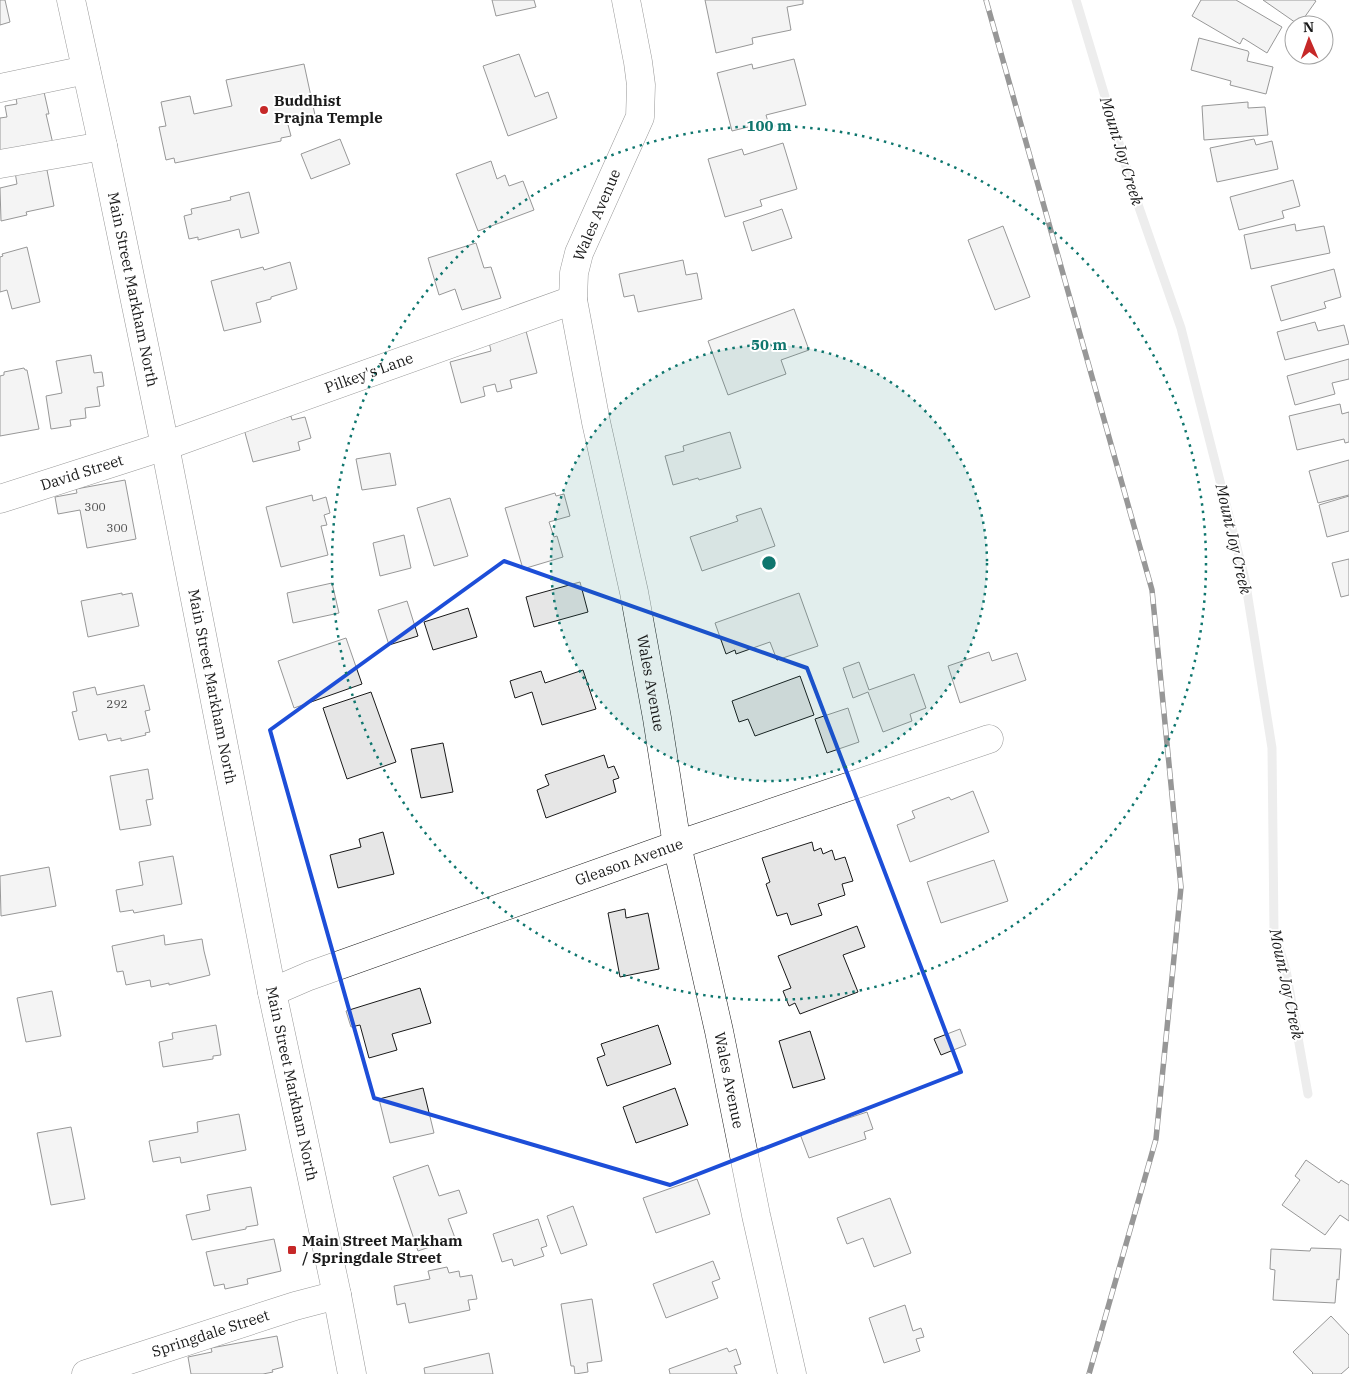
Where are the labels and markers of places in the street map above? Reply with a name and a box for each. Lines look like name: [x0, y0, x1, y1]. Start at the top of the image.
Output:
place label: Buddhist Prajna Temple: [274, 91, 383, 127]
marker: Buddhist Prajna Temple: [258, 104, 270, 116]
centre of rings: [760, 554, 778, 572]
place label: Main Street Markham / Springdale Street: [302, 1231, 463, 1267]
marker: Main Street Markham / Springdale Street: [286, 1244, 298, 1256]

